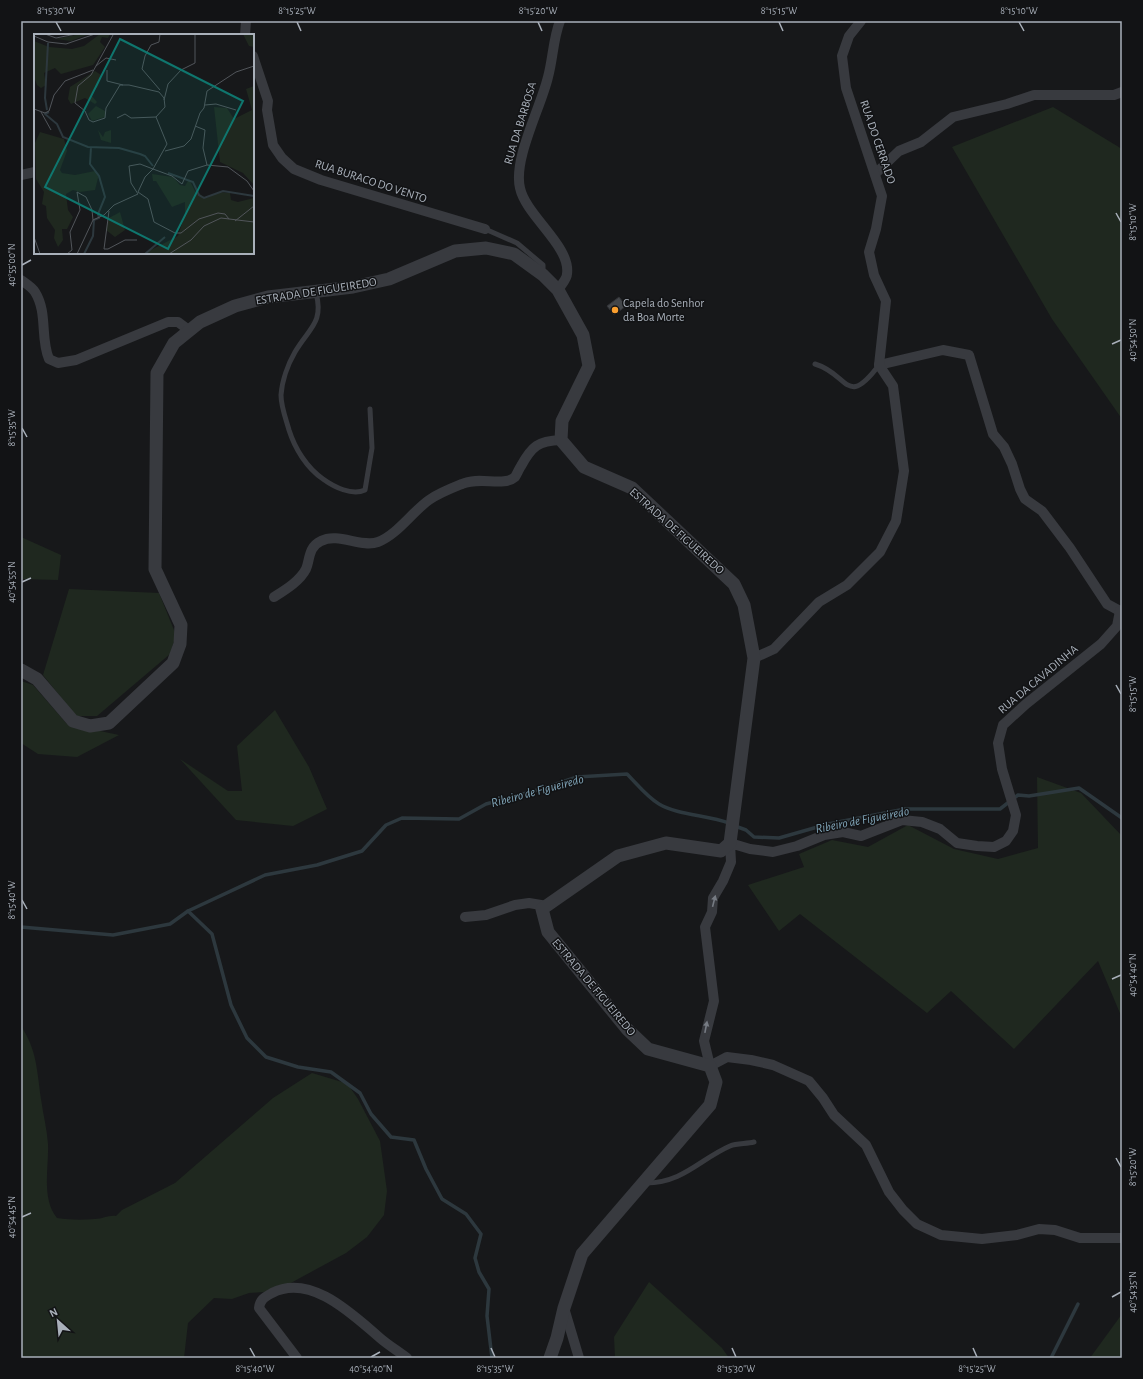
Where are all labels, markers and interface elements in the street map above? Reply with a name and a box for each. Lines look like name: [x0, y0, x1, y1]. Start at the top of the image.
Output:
text: 8°15'30"W: [37, 6, 75, 16]
text: 8°15'25"W: [278, 6, 316, 16]
text: 8°15'20"W: [519, 6, 557, 16]
text: 8°15'15"W: [761, 6, 797, 16]
text: 8°15'10"W: [1000, 6, 1038, 16]
inset map: [34, 34, 254, 254]
street label: RUA DA BARBOSA: [502, 80, 538, 166]
street label: RUA DO CERRADO: [858, 99, 898, 186]
street label: RUA BURACO DO VENTO: [314, 157, 429, 205]
text: 8°15'10"W: [1128, 203, 1138, 241]
text: 40°55'00"N: [7, 243, 17, 287]
street label: ESTRADA DE FIGUEIREDO: [255, 275, 378, 307]
place label: Capela do Senhor da Boa Morte: [623, 297, 704, 323]
marker: Capela do Senhor da Boa Morte: [610, 305, 620, 315]
text: 40°54'50"N: [1128, 319, 1138, 361]
text: 8°15'35"W: [7, 409, 17, 447]
street label: ESTRADA DE FIGUEIREDO: [627, 486, 727, 577]
text: 40°54'55"N: [7, 561, 17, 603]
street label: RUA DA CAVADINHA: [996, 642, 1080, 716]
text: 8°15'15"W: [1128, 676, 1138, 712]
water label: Ribeiro de Figueiredo: [490, 773, 585, 810]
water label: Ribeiro de Figueiredo: [814, 805, 910, 836]
text: 8°15'40"W: [7, 880, 17, 919]
one-way arrow: [711, 894, 717, 907]
street label: ESTRADA DE FIGUEIREDO: [550, 936, 638, 1038]
text: 40°54'40"N: [1128, 953, 1138, 997]
one-way arrow: [704, 1021, 710, 1034]
text: 8°15'20"W: [1128, 1148, 1138, 1186]
text: 40°54'45"N: [7, 1196, 17, 1238]
text: 40°54'35"N: [1128, 1271, 1138, 1313]
north arrow: [38, 1301, 78, 1341]
text: N: [48, 1306, 60, 1319]
text: 8°15'40"W: [236, 1364, 275, 1374]
text: 40°54'40"N: [349, 1364, 393, 1374]
text: 8°15'35"W: [476, 1364, 514, 1374]
text: 8°15'30"W: [717, 1364, 755, 1374]
text: 8°15'25"W: [958, 1364, 996, 1374]

